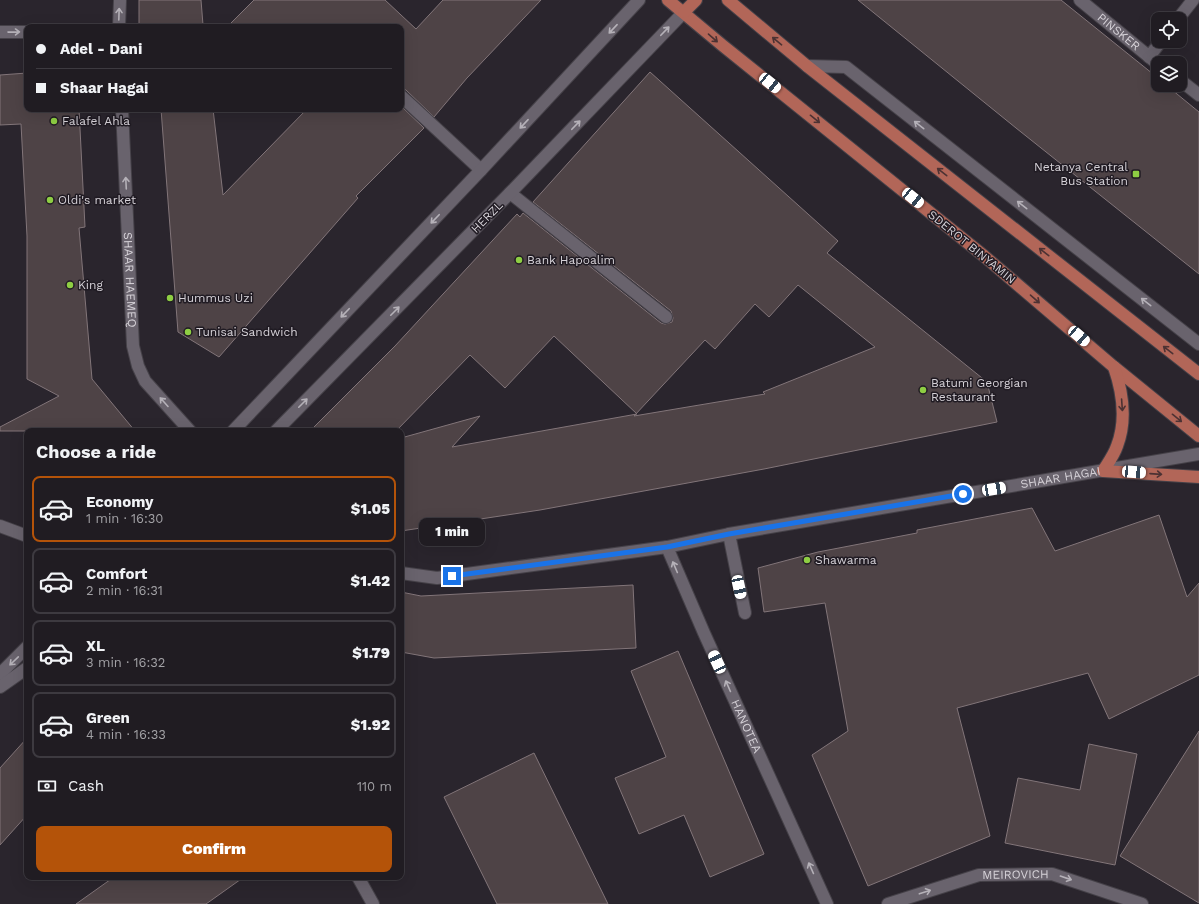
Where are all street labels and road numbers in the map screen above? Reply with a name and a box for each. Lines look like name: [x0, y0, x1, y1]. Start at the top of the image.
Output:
street label: PINSKER: [1095, 10, 1143, 53]
street label: HERZL: [468, 198, 506, 236]
street label: SDEROT BINYAMIN: [925, 207, 1019, 287]
street label: SHAAR HAEMEQ: [121, 232, 139, 328]
street label: SHAAR HAGAI: [1019, 464, 1102, 491]
street label: HANOTEA: [728, 697, 765, 755]
street label: MEIROVICH: [982, 867, 1049, 882]

